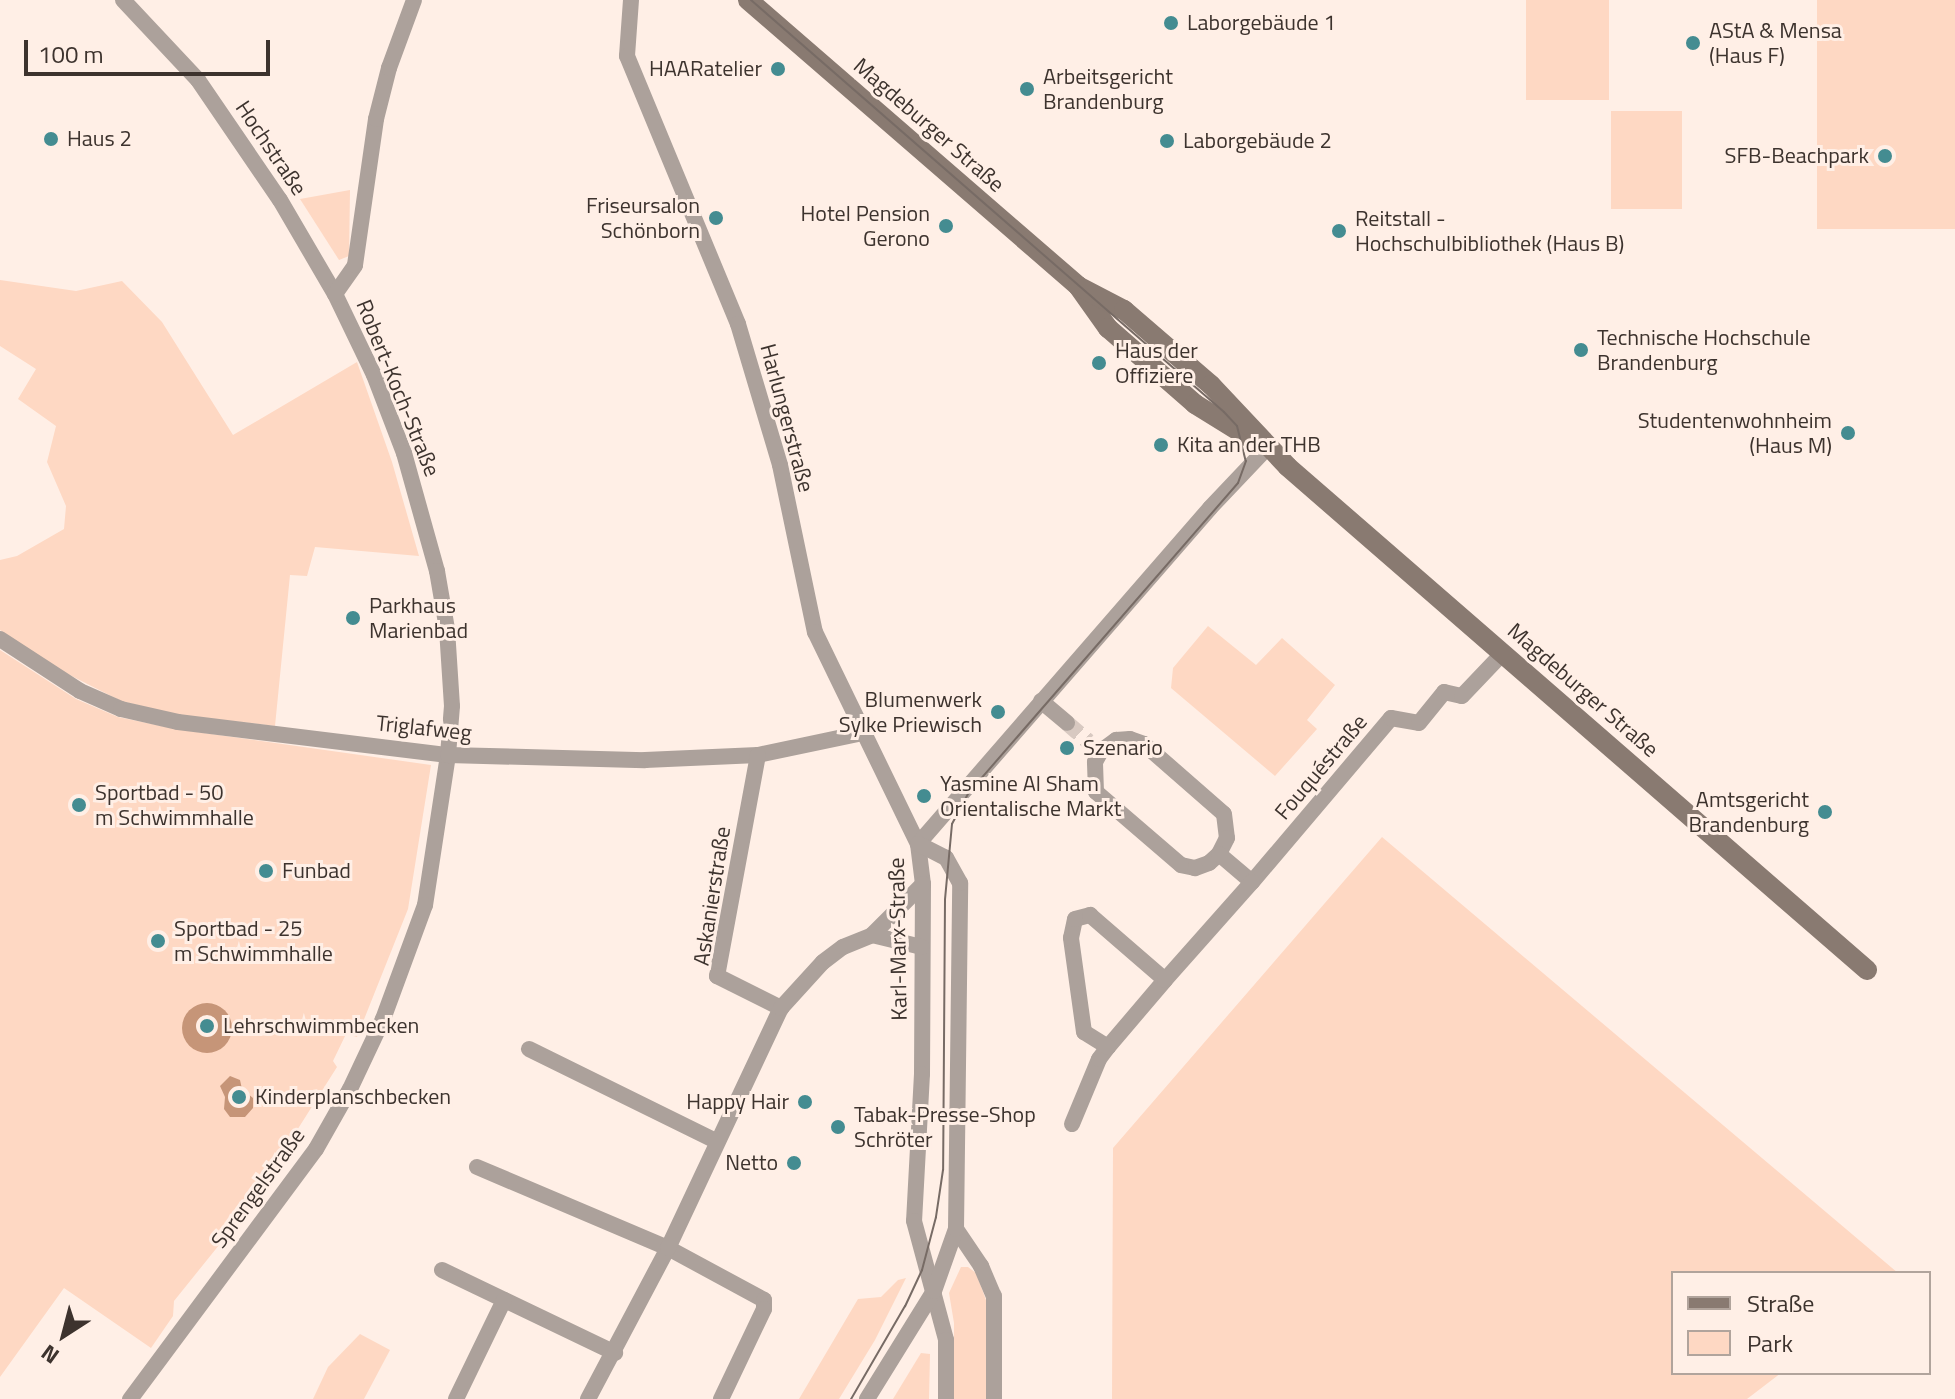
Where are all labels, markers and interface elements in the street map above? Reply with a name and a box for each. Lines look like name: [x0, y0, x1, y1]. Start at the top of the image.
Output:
place label: Laborgebäude 1: [1187, 10, 1336, 36]
marker: Laborgebäude 1: [1162, 14, 1180, 32]
place label: AStA & Mensa (Haus F): [1709, 17, 1842, 68]
scale bar: [28, 24, 274, 74]
marker: AStA & Mensa (Haus F): [1684, 34, 1702, 52]
text: 100 m: [38, 36, 104, 72]
street label: Magdeburger Straße: [848, 52, 1010, 198]
place label: HAARatelier: [649, 56, 762, 82]
marker: HAARatelier: [769, 60, 787, 78]
place label: Arbeitsgericht Brandenburg: [1043, 63, 1173, 114]
marker: Arbeitsgericht Brandenburg: [1018, 80, 1036, 98]
street label: Hochstraße: [230, 96, 312, 200]
place label: Haus 2: [67, 126, 132, 152]
place label: Laborgebäude 2: [1183, 128, 1332, 154]
marker: Haus 2: [42, 130, 60, 148]
marker: Laborgebäude 2: [1158, 132, 1176, 150]
place label: SFB-Beachpark: [1724, 143, 1869, 169]
marker: SFB-Beachpark: [1876, 147, 1894, 165]
place label: Friseursalon Schönborn: [586, 192, 700, 244]
place label: Hotel Pension Gerono: [801, 200, 930, 252]
place label: Reitstall - Hochschulbibliothek (Haus B): [1355, 205, 1624, 256]
marker: Friseursalon Schönborn: [707, 209, 725, 227]
marker: Hotel Pension Gerono: [937, 217, 955, 235]
marker: Reitstall - Hochschulbibliothek (Haus B): [1330, 222, 1348, 240]
street label: Robert-Koch-Straße: [351, 296, 445, 480]
place label: Technische Hochschule Brandenburg: [1597, 324, 1811, 376]
place label: Haus der Offiziere: [1115, 337, 1198, 388]
street label: Harlungerstraße: [755, 341, 819, 495]
marker: Technische Hochschule Brandenburg: [1572, 341, 1590, 359]
marker: Haus der Offiziere: [1090, 354, 1108, 372]
place label: Studentenwohnheim (Haus M): [1638, 407, 1832, 458]
marker: Studentenwohnheim (Haus M): [1839, 424, 1857, 442]
place label: Kita an der THB: [1177, 432, 1321, 458]
marker: Kita an der THB: [1152, 436, 1170, 454]
place label: Parkhaus Marienbad: [369, 592, 468, 644]
marker: Parkhaus Marienbad: [344, 609, 362, 627]
street label: Magdeburger Straße: [1502, 617, 1664, 763]
place label: Blumenwerk Sylke Priewisch: [839, 686, 982, 738]
marker: Blumenwerk Sylke Priewisch: [989, 703, 1007, 721]
street label: Fouquéstraße: [1269, 709, 1373, 825]
street label: Triglafweg: [375, 710, 473, 746]
place label: Szenario: [1083, 735, 1163, 761]
marker: Szenario: [1058, 739, 1076, 757]
place label: Yasmine Al Sham Orientalische Markt: [940, 770, 1121, 822]
place label: Sportbad - 50 m Schwimmhalle: [95, 779, 254, 830]
place label: Amtsgericht Brandenburg: [1688, 786, 1809, 838]
marker: Yasmine Al Sham Orientalische Markt: [915, 787, 933, 805]
marker: Sportbad - 50 m Schwimmhalle: [70, 796, 88, 814]
marker: Amtsgericht Brandenburg: [1816, 803, 1834, 821]
street label: Askanierstraße: [688, 825, 736, 967]
street label: Karl-Marx-Straße: [883, 857, 913, 1021]
place label: Funbad: [282, 858, 351, 884]
marker: Funbad: [257, 862, 275, 880]
place label: Sportbad - 25 m Schwimmhalle: [174, 915, 333, 966]
marker: Sportbad - 25 m Schwimmhalle: [149, 932, 167, 950]
place label: Lehrschwimmbecken: [223, 1013, 419, 1039]
marker: Lehrschwimmbecken: [198, 1017, 216, 1035]
place label: Kinderplanschbecken: [255, 1084, 451, 1110]
marker: Kinderplanschbecken: [230, 1088, 248, 1106]
place label: Happy Hair: [686, 1089, 789, 1115]
marker: Happy Hair: [796, 1093, 814, 1111]
place label: Tabak-Presse-Shop Schröter: [854, 1101, 1036, 1152]
marker: Tabak-Presse-Shop Schröter: [829, 1118, 847, 1136]
street label: Sprengelstraße: [206, 1123, 310, 1253]
place label: Netto: [725, 1150, 778, 1176]
marker: Netto: [785, 1154, 803, 1172]
legend: [1671, 1271, 1931, 1375]
text: Straße: [1747, 1285, 1814, 1321]
north arrow: [24, 1295, 104, 1375]
text: Park: [1747, 1325, 1793, 1361]
text: N: [34, 1336, 66, 1373]

